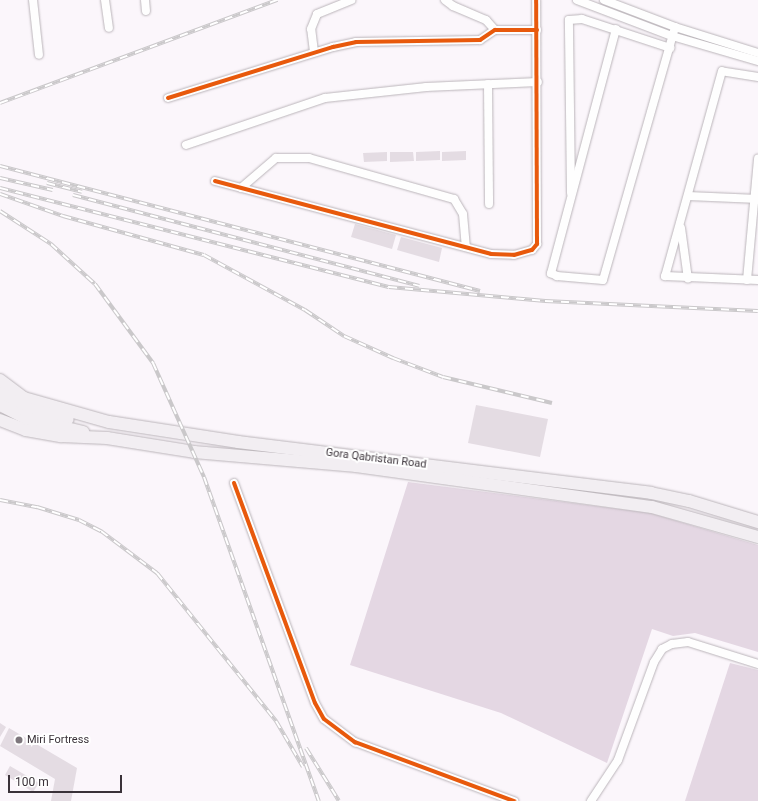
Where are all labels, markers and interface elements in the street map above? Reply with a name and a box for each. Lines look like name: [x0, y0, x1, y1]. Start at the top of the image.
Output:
street label: Gora Qabristan Road: [325, 446, 427, 472]
place label: Miri Fortress: [27, 733, 89, 747]
marker: Miri Fortress: [14, 735, 24, 745]
scale bar: [10, 767, 124, 793]
text: 100 m: [15, 775, 49, 789]

